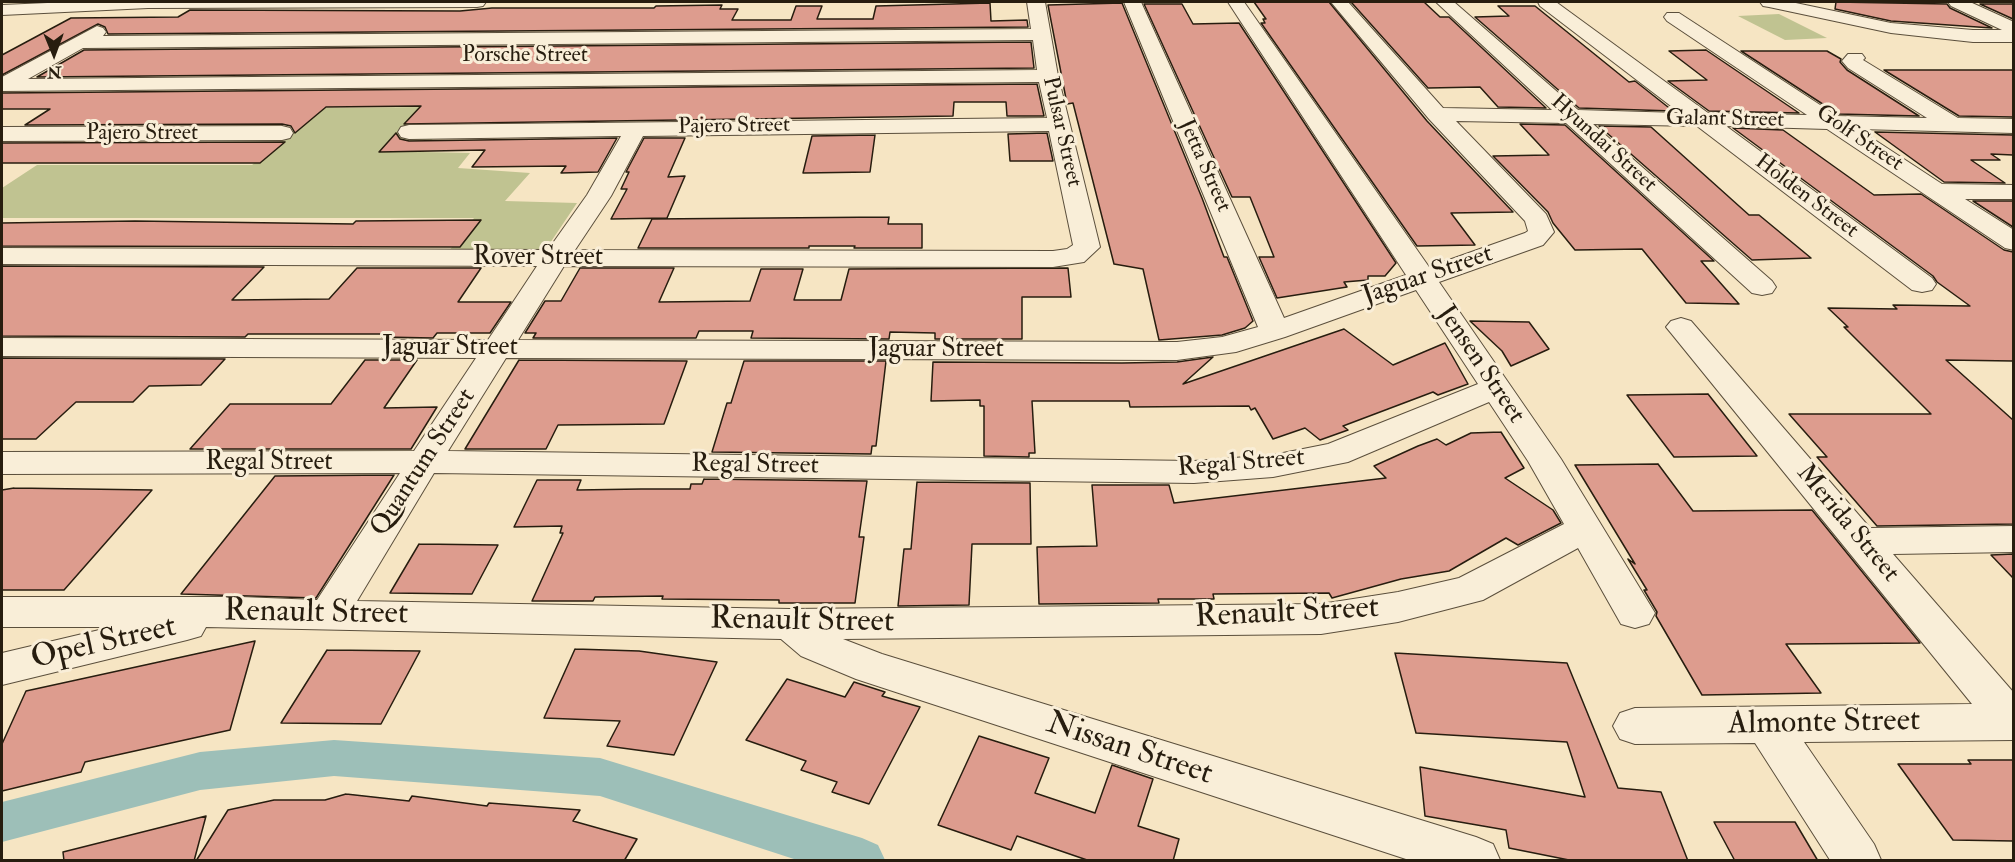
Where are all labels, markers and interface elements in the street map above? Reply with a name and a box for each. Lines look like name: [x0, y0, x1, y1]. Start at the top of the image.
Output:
north arrow: [24, 24, 84, 84]
street label: Porsche Street: [462, 43, 588, 69]
text: N: [47, 62, 62, 82]
street label: Pulsar Street: [1036, 74, 1086, 190]
street label: Hyundai Street: [1545, 90, 1661, 198]
street label: Golf Street: [1810, 100, 1908, 178]
street label: Galant Street: [1666, 106, 1784, 134]
street label: Pajero Street: [678, 113, 790, 141]
street label: Jetta Street: [1172, 116, 1236, 216]
street label: Pajero Street: [86, 121, 198, 147]
street label: Holden Street: [1749, 150, 1863, 244]
street label: Jaguar Street: [1359, 239, 1497, 313]
street label: Rover Street: [473, 242, 603, 274]
street label: Jensen Street: [1429, 300, 1531, 430]
street label: Jaguar Street: [382, 332, 518, 364]
street label: Jaguar Street: [868, 334, 1004, 366]
street label: Quantum Street: [365, 383, 483, 543]
street label: Regal Street: [1176, 443, 1306, 485]
street label: Regal Street: [205, 447, 333, 479]
street label: Regal Street: [691, 449, 819, 483]
street label: Merida Street: [1789, 459, 1905, 589]
street label: Renault Street: [1194, 590, 1380, 638]
street label: Renault Street: [223, 593, 409, 635]
street label: Renault Street: [709, 601, 895, 643]
street label: Opel Street: [28, 609, 180, 679]
street label: Almonte Street: [1727, 703, 1921, 745]
street label: Nissan Street: [1041, 705, 1217, 795]

